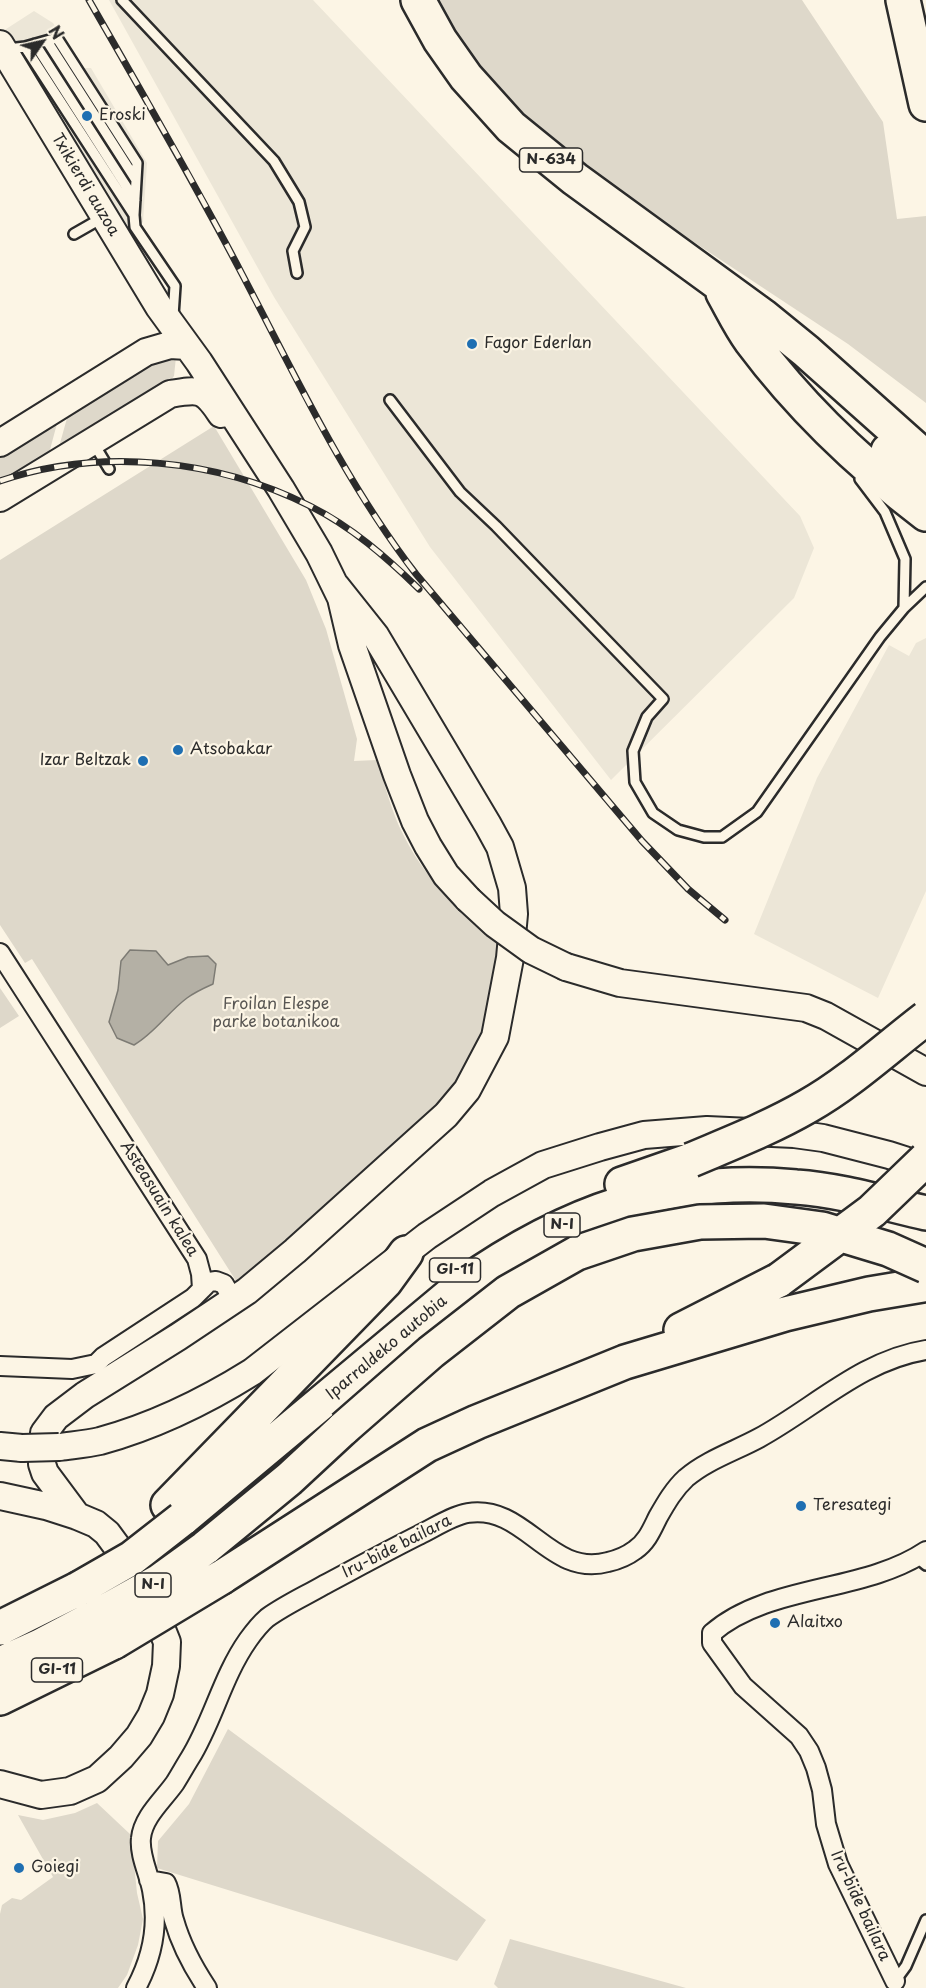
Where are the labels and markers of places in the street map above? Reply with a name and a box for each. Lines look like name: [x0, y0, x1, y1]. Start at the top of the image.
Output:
place label: Eroski: [99, 106, 146, 126]
marker: Eroski: [80, 109, 94, 123]
place label: Fagor Ederlan: [484, 334, 592, 354]
marker: Fagor Ederlan: [465, 337, 479, 351]
place label: Atsobakar: [190, 740, 272, 760]
marker: Atsobakar: [171, 743, 185, 757]
place label: Izar Beltzak: [40, 751, 131, 771]
marker: Izar Beltzak: [136, 754, 150, 768]
place label: Teresategi: [813, 1496, 891, 1516]
marker: Teresategi: [794, 1499, 808, 1513]
place label: Alaitxo: [787, 1613, 843, 1633]
marker: Alaitxo: [768, 1616, 782, 1630]
place label: Goiegi: [31, 1858, 79, 1878]
marker: Goiegi: [12, 1861, 26, 1875]

